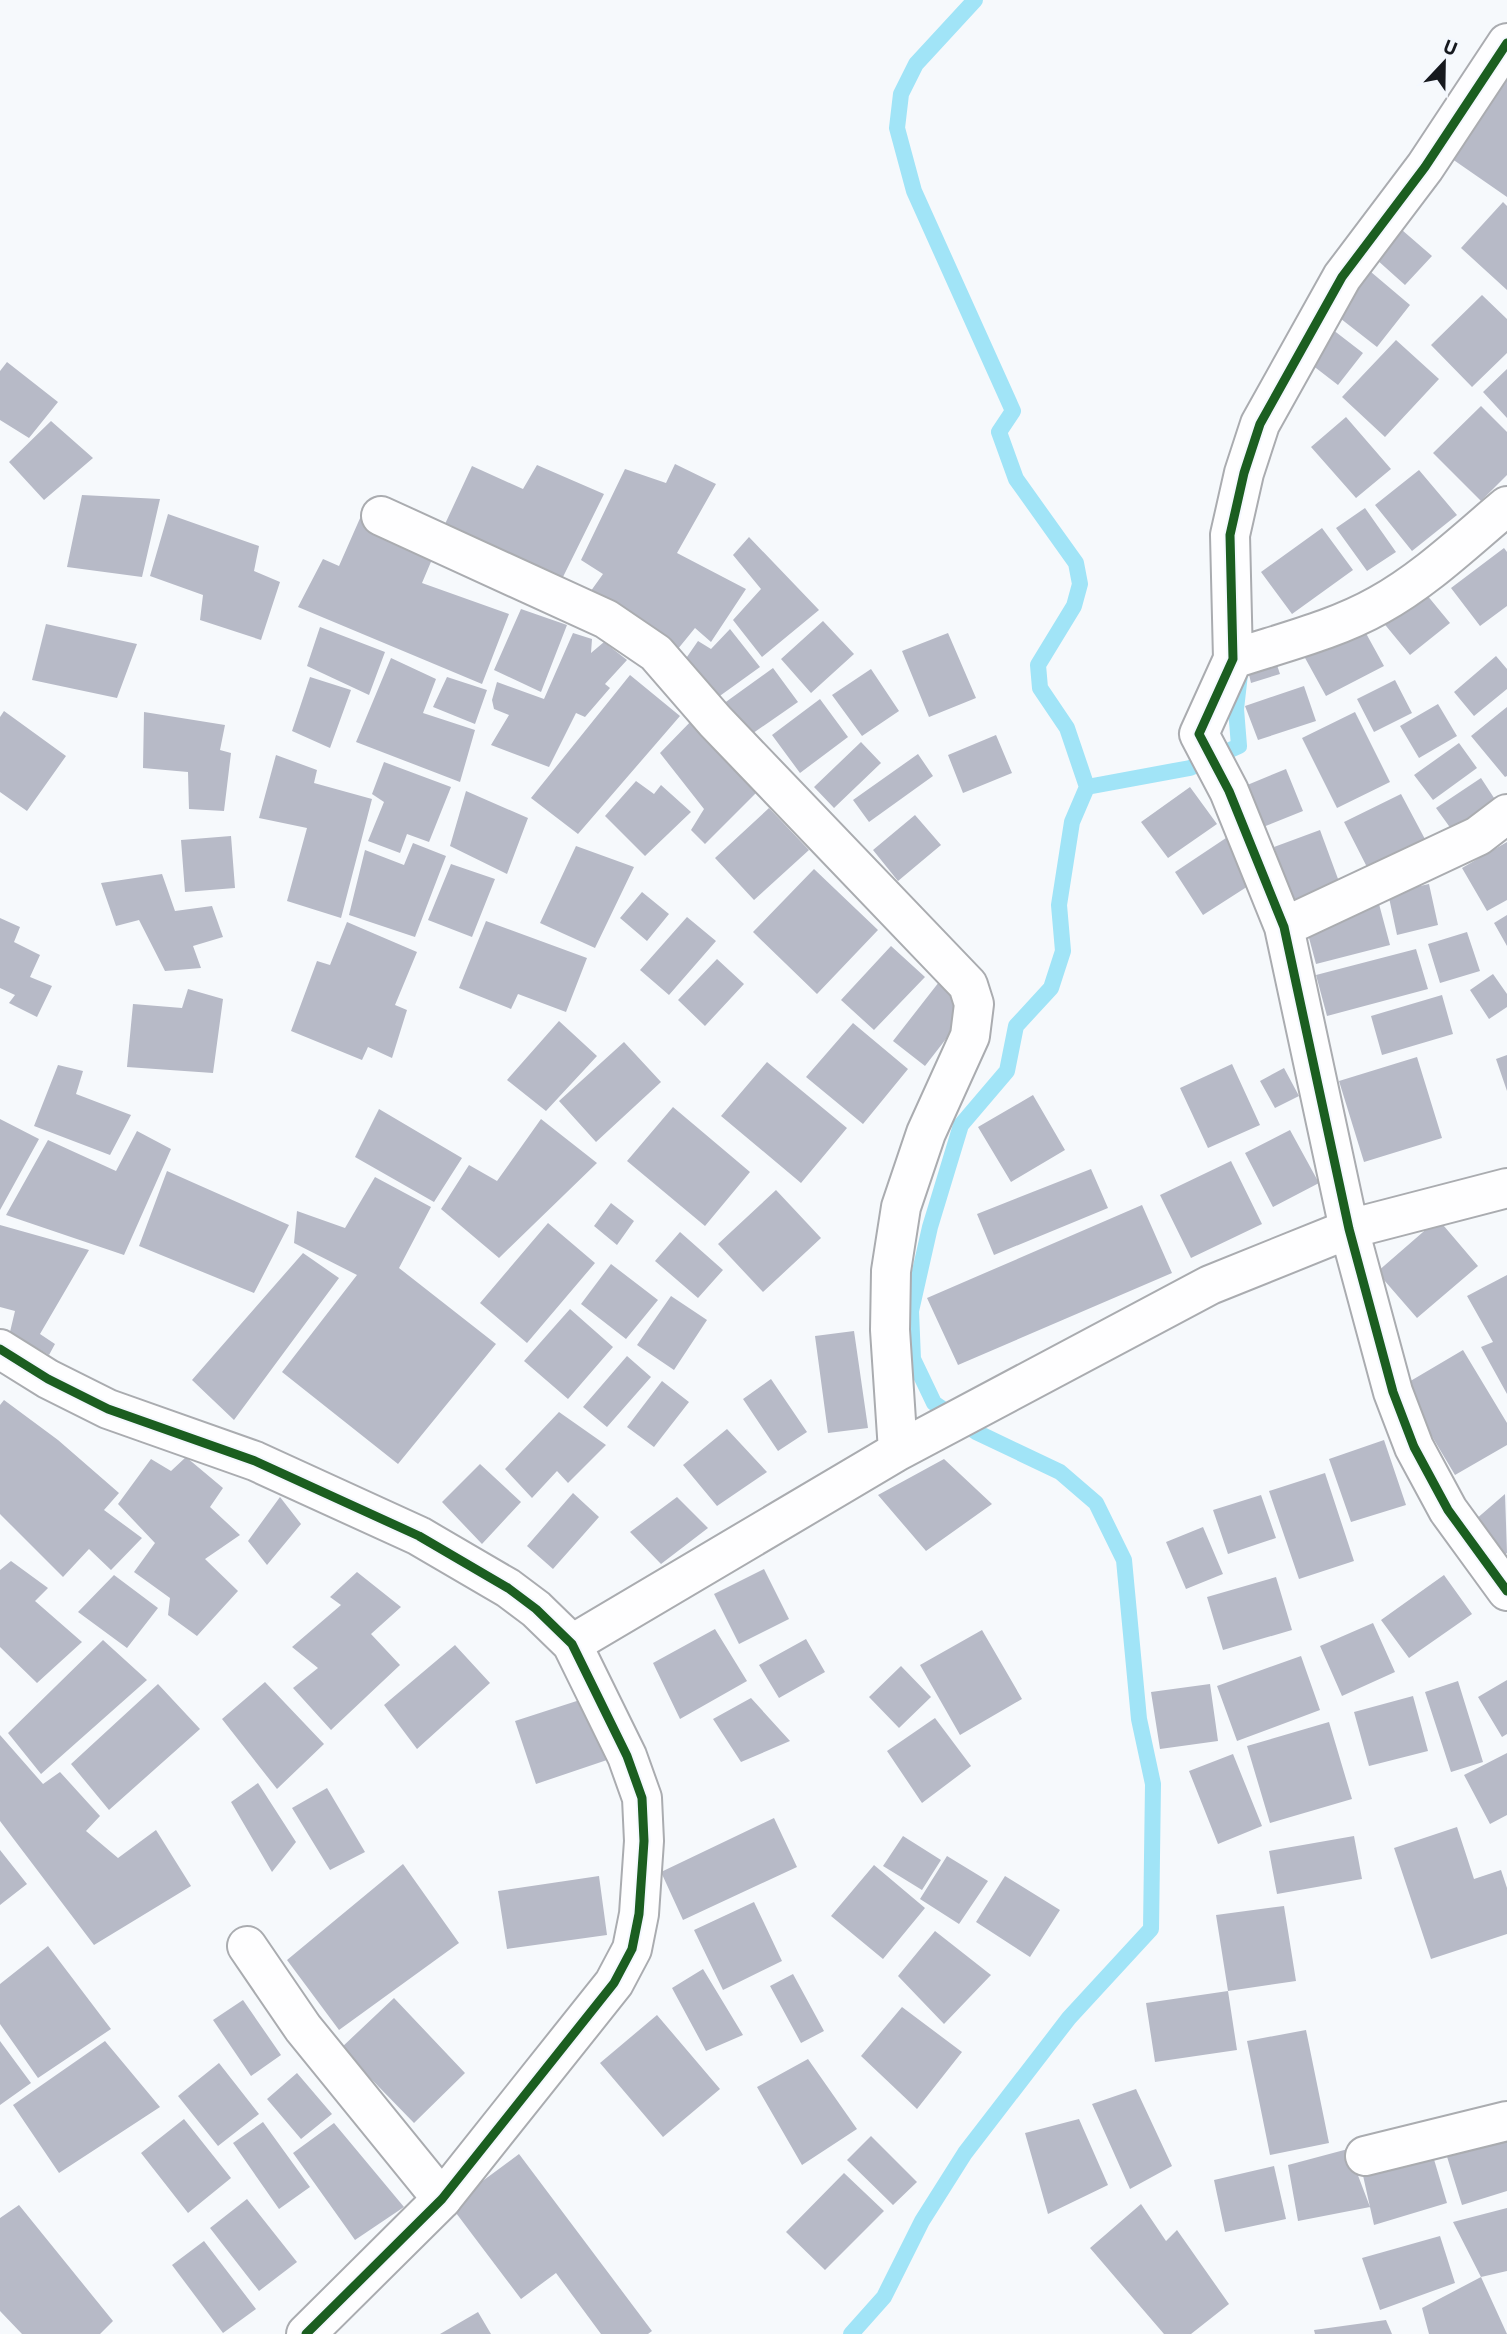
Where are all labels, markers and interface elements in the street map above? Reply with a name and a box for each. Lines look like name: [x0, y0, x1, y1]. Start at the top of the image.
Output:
north arrow: [1409, 28, 1479, 98]
text: U: [1440, 34, 1461, 61]

